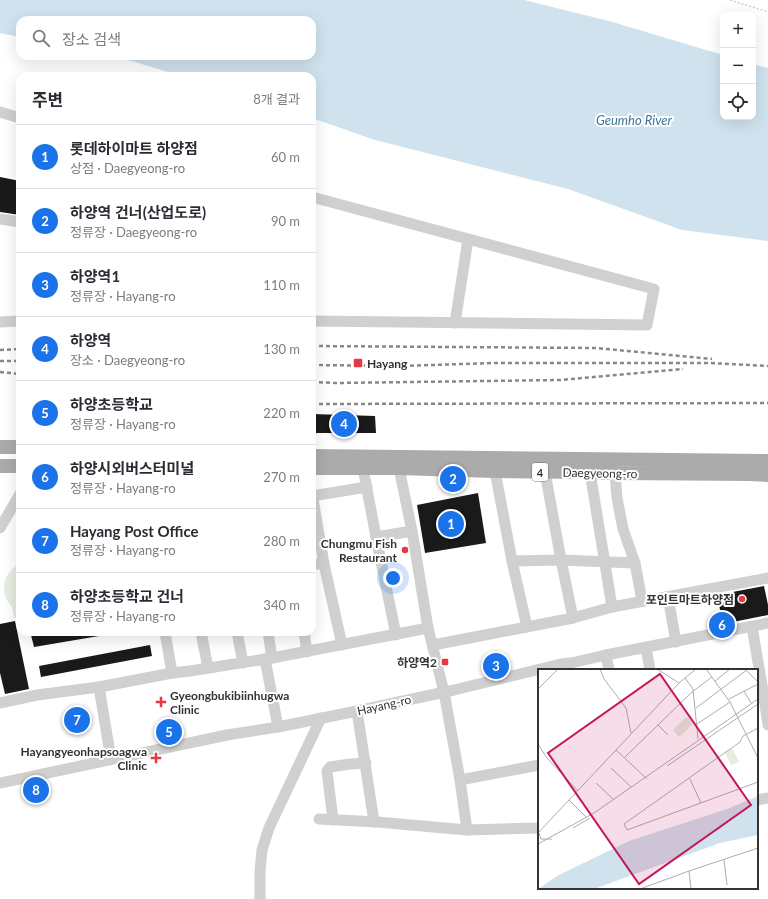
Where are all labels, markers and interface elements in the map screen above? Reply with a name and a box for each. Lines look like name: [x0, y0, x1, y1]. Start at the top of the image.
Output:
map controls: [720, 12, 756, 120]
button: +: [720, 12, 756, 48]
search box: [16, 16, 316, 60]
icon: search: [30, 27, 52, 49]
text: 장소 검색: [62, 30, 121, 48]
button: −: [720, 48, 756, 84]
button: locate: [720, 84, 756, 120]
text: 주변: [32, 89, 63, 110]
text: 8개 결과: [253, 91, 300, 107]
water label: Geumho River: [596, 112, 673, 128]
text: 롯데하이마트 하양점: [70, 139, 198, 157]
text: 1: [41, 149, 49, 165]
text: 60 m: [271, 149, 300, 165]
text: 상점 · Daegyeong-ro: [70, 160, 185, 176]
text: 하양역 건너(산업도로): [70, 203, 206, 221]
text: 2: [41, 213, 49, 229]
text: 90 m: [271, 213, 300, 229]
text: 정류장 · Daegyeong-ro: [70, 224, 197, 240]
text: 하양역1: [70, 267, 120, 285]
text: 3: [41, 277, 49, 293]
text: 110 m: [263, 277, 300, 293]
text: 정류장 · Hayang-ro: [70, 288, 176, 304]
text: 하양역: [70, 331, 111, 349]
text: 4: [41, 341, 49, 357]
text: 130 m: [263, 341, 300, 357]
text: 장소 · Daegyeong-ro: [70, 352, 185, 368]
place label: Hayang: [367, 356, 408, 371]
marker: Hayang: [352, 357, 364, 369]
text: 하양초등학교: [70, 395, 153, 413]
text: 5: [41, 405, 49, 421]
text: 220 m: [263, 405, 300, 421]
pin: 4: [331, 409, 357, 439]
text: 정류장 · Hayang-ro: [70, 416, 176, 432]
text: 하양시외버스터미널: [70, 459, 194, 477]
road number: 4: [532, 463, 548, 481]
pin: 2: [440, 464, 466, 494]
street label: Daegyeong-ro: [562, 465, 638, 481]
text: 6: [41, 469, 49, 485]
text: 270 m: [263, 469, 300, 485]
text: 정류장 · Hayang-ro: [70, 480, 176, 496]
pin: 1: [438, 509, 464, 539]
text: Hayang Post Office: [70, 522, 199, 540]
text: 7: [41, 533, 49, 549]
text: 280 m: [263, 533, 300, 549]
place label: Chungmu Fish Restaurant: [321, 536, 398, 565]
text: 정류장 · Hayang-ro: [70, 542, 176, 558]
marker: Chungmu Fish Restaurant: [400, 545, 410, 555]
your location: [383, 568, 403, 588]
text: 하양초등학교 건너: [70, 587, 184, 605]
place label: 포인트마트하양점: [646, 592, 734, 607]
marker: 포인트마트하양점: [737, 594, 747, 604]
text: 8: [41, 597, 49, 613]
text: 340 m: [263, 597, 300, 613]
text: 정류장 · Hayang-ro: [70, 608, 176, 624]
pin: 6: [709, 610, 735, 640]
pin: 3: [483, 651, 509, 681]
place label: 하양역2: [397, 655, 437, 670]
marker: 하양역2: [440, 657, 450, 667]
inset map: [538, 669, 758, 889]
place label: Gyeongbukibiinhugwa Clinic: [170, 688, 289, 717]
street label: Hayang-ro: [355, 691, 413, 719]
marker: Gyeongbukibiinhugwa Clinic: [155, 696, 167, 708]
pin: 7: [64, 705, 90, 735]
pin: 5: [156, 717, 182, 747]
place label: Hayangyeonhapsoagwa Clinic: [20, 744, 147, 773]
marker: Hayangyeonhapsoagwa Clinic: [150, 752, 162, 764]
pin: 8: [23, 775, 49, 805]

